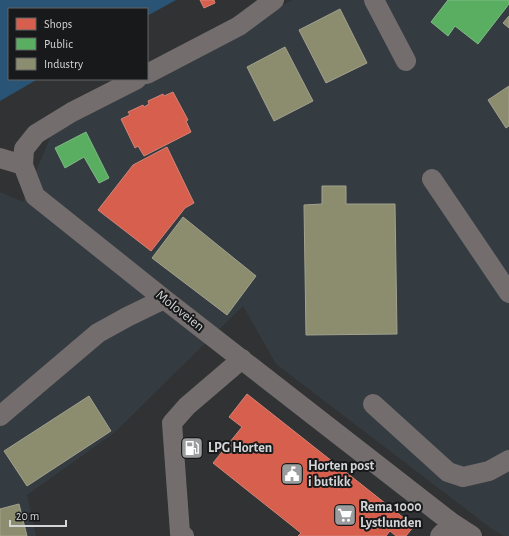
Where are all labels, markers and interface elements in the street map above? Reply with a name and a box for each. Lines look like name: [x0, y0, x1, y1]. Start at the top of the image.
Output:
legend: [8, 8, 148, 80]
text: Shops: [44, 18, 72, 30]
text: Public: [44, 38, 73, 50]
text: Industry: [44, 58, 83, 71]
street label: Moloveien: [153, 288, 207, 334]
fuel station icon: LPG Horten: [179, 435, 205, 461]
place label: LPG Horten: [208, 441, 272, 455]
place label: Horten post i butikk: [308, 459, 375, 489]
public building icon: Horten post i butikk: [279, 461, 305, 487]
place label: Rema 1000 Lystlunden: [360, 500, 422, 530]
scale bar: [10, 502, 66, 528]
supermarket icon: Rema 1000 Lystlunden: [332, 502, 358, 528]
text: 20 m: [16, 510, 39, 522]

